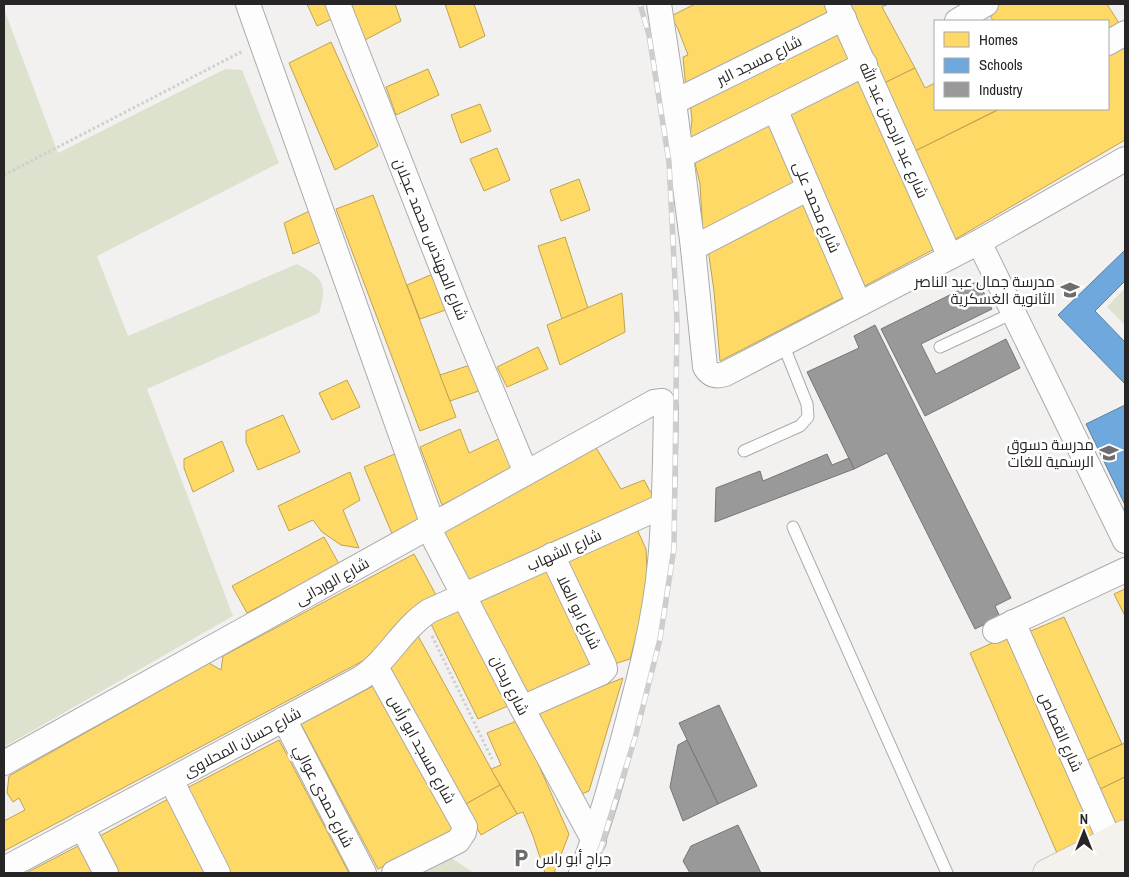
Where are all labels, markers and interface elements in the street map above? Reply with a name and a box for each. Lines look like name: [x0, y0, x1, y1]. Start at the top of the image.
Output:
legend: [934, 20, 1109, 110]
text: Homes: [979, 29, 1018, 50]
street label: شارع مسجد البر: [712, 30, 806, 91]
text: Schools: [979, 54, 1023, 75]
street label: شارع عبد الرحمن عبد الله: [854, 59, 933, 202]
text: Industry: [979, 79, 1024, 100]
street label: شارع المهندس محمد عجلان: [388, 155, 473, 323]
street label: شارع محمد على: [787, 158, 846, 256]
place label: مدرسة جمال عبد الناصر الثانوية الغسكرية: [914, 271, 1055, 309]
school or university icon: مدرسة جمال عبد الناصر الثانوية الغسكرية: [1059, 279, 1081, 301]
place label: مدرسة دسوق الرسمية للغات: [1007, 434, 1094, 472]
school or university icon: مدرسة دسوق الرسمية للغات: [1098, 442, 1120, 464]
street label: شارع الشهاب: [523, 524, 605, 577]
street label: شارع الوردانى: [291, 552, 373, 611]
street label: شارع ابو العلا: [551, 571, 606, 653]
street label: شارع ريحان: [485, 651, 534, 719]
street label: شارع القصاص: [1033, 689, 1088, 776]
street label: شارع مسجد ابو رأس: [382, 691, 461, 808]
street label: شارع حسان المحلاوى: [179, 702, 305, 783]
street label: شارع حمدى عوالي: [287, 741, 359, 852]
north arrow: [1059, 807, 1109, 857]
text: N: [1080, 810, 1088, 828]
parking icon: جراج أبو راس: [510, 847, 532, 869]
place label: جراج أبو راس: [536, 848, 611, 870]

